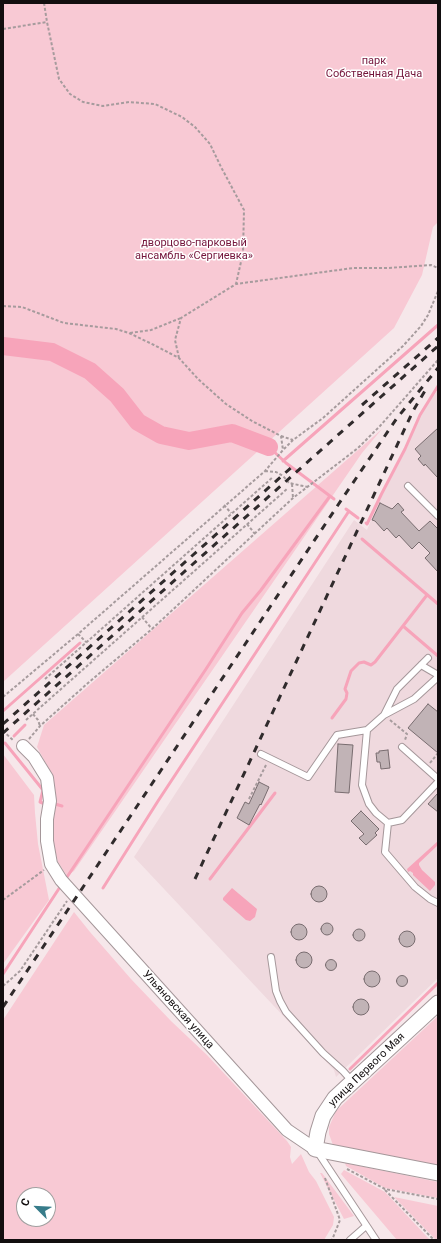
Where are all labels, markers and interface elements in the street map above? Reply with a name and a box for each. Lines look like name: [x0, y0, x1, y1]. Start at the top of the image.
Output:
park label: парк Собственная Дача: [326, 54, 422, 80]
park label: дворцово-парковый ансамбль «Сергиевка»: [135, 236, 253, 262]
street label: Ульяновская улица: [139, 968, 217, 1052]
street label: улица Первого Мая: [326, 1030, 408, 1110]
north arrow: [16, 1187, 56, 1227]
text: С: [18, 1196, 33, 1208]

